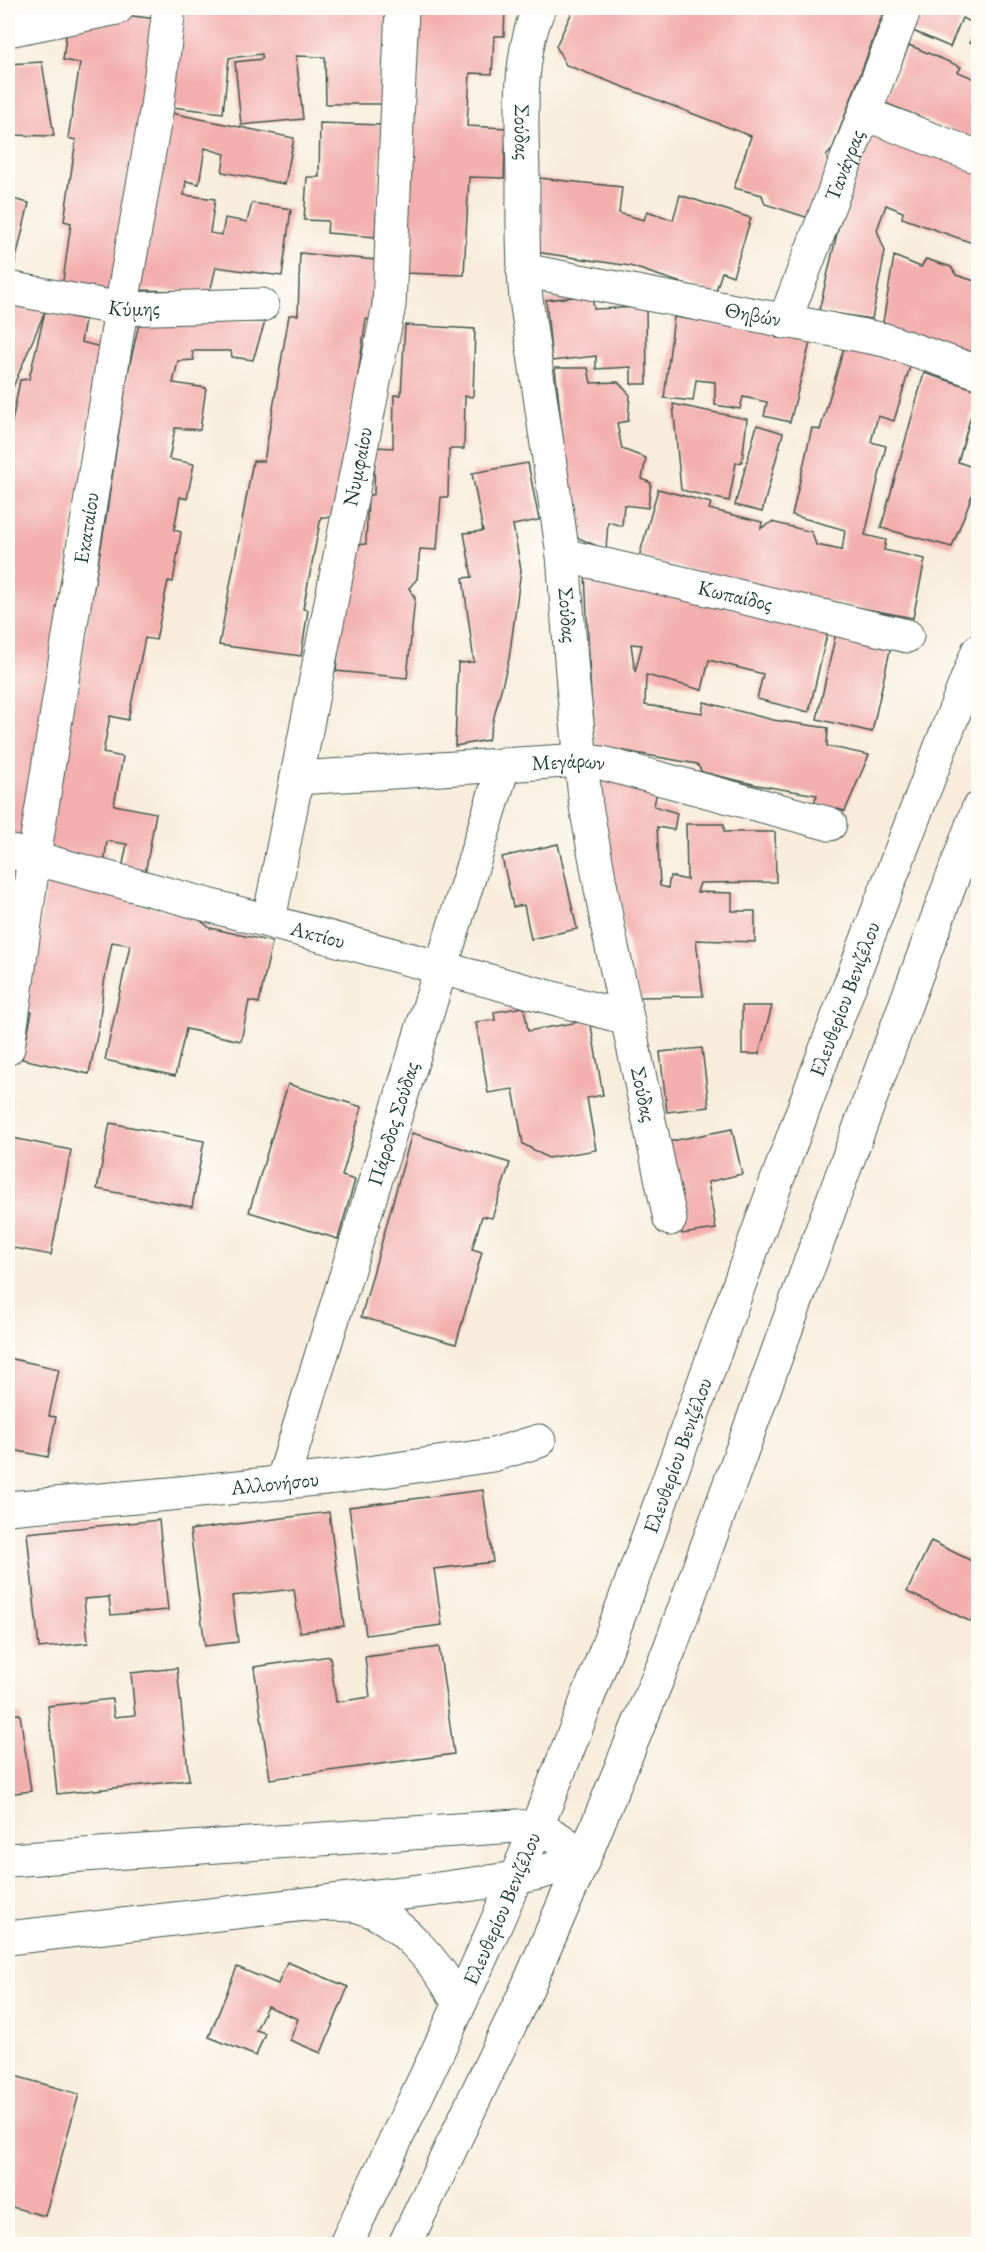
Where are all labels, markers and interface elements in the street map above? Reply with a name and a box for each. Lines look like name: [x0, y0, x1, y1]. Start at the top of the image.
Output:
street label: Σούδας: [509, 104, 537, 160]
street label: Τανάγρας: [818, 125, 870, 205]
street label: Κύμης: [106, 293, 160, 322]
street label: Θηβών: [722, 295, 783, 333]
street label: Νυμφαίου: [336, 424, 378, 508]
street label: Εκαταίου: [67, 490, 105, 565]
street label: Κωπαίδος: [695, 573, 775, 617]
street label: Σούδας: [552, 586, 584, 644]
street label: Μεγάρων: [531, 746, 607, 776]
street label: Ακτίου: [287, 914, 348, 954]
street label: Ελευθερίου Βενιζέλου: [803, 917, 886, 1080]
street label: Πάροδος Σούδας: [361, 1058, 424, 1189]
street label: Σούδας: [625, 1064, 663, 1124]
street label: Ελευθερίου Βενιζέλου: [637, 1374, 718, 1537]
street label: Αλλονήσου: [228, 1465, 320, 1501]
street label: Ελευθερίου Βενιζέλου: [456, 1828, 546, 1989]

